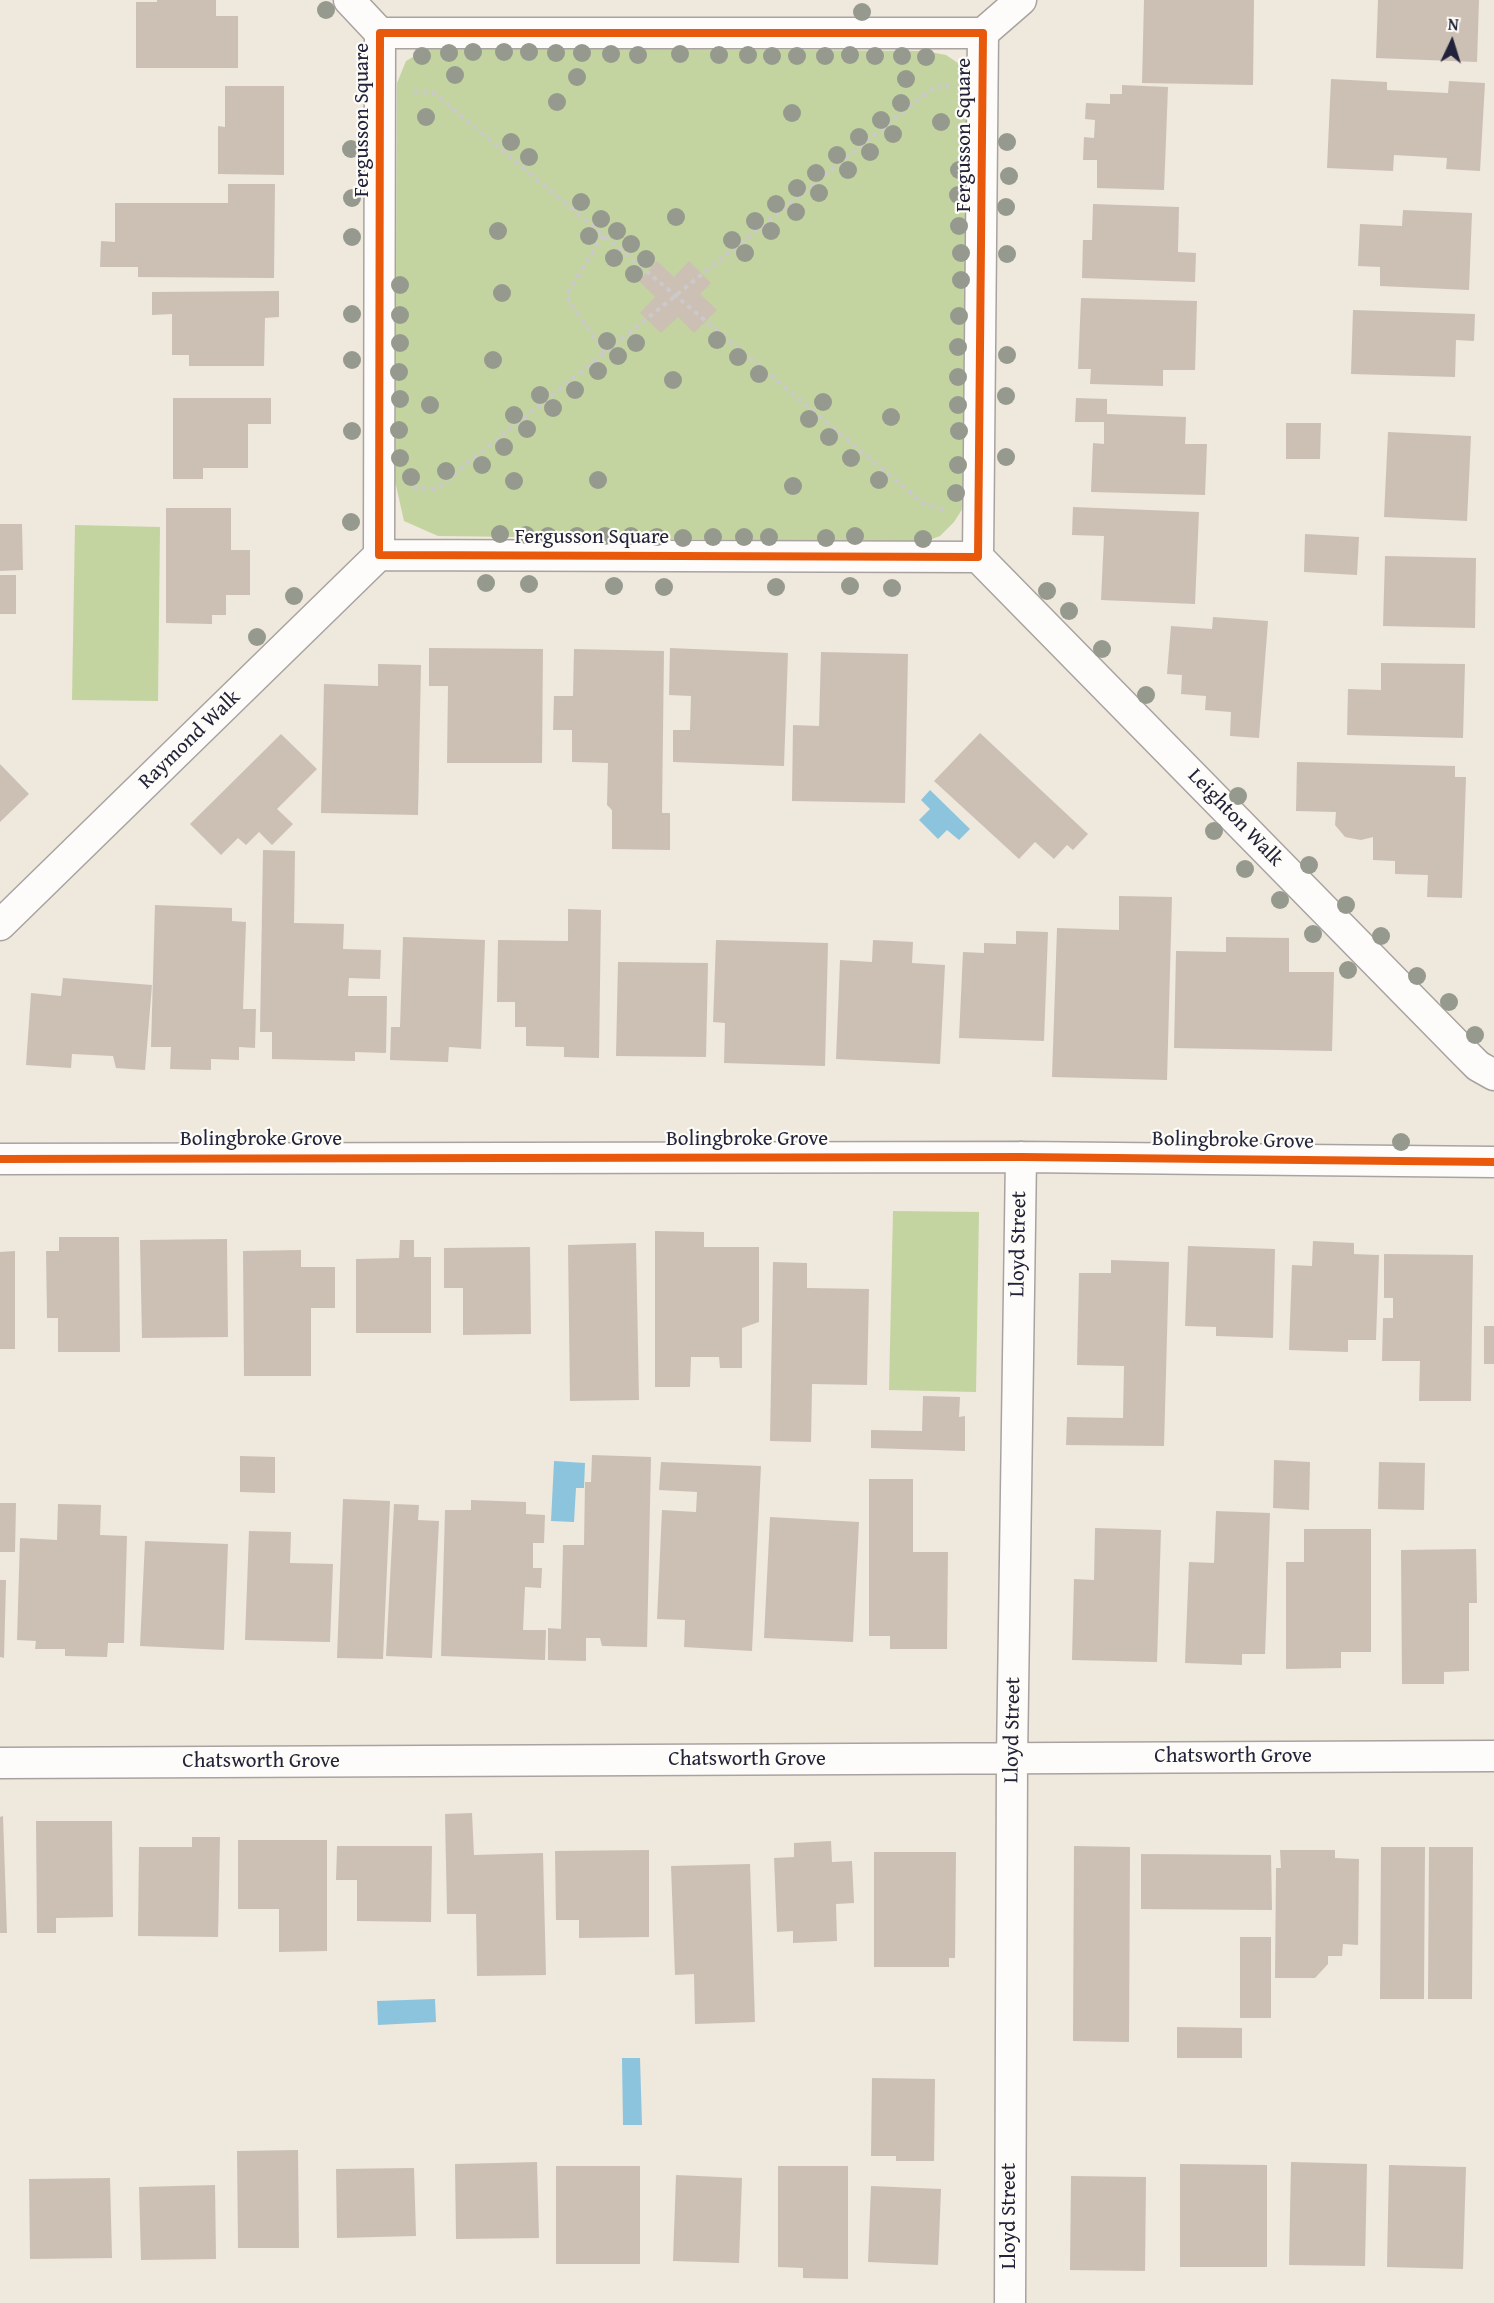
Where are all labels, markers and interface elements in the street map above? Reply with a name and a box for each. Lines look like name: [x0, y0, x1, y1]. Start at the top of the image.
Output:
north arrow: [1422, 12, 1482, 72]
text: N: [1447, 12, 1459, 36]
street label: Fergusson Square: [350, 43, 376, 197]
street label: Fergusson Square: [952, 58, 978, 212]
street label: Fergusson Square: [515, 525, 669, 551]
street label: Raymond Walk: [134, 685, 246, 795]
street label: Leighton Walk: [1182, 764, 1288, 872]
street label: Bolingbroke Grove: [180, 1127, 342, 1153]
street label: Bolingbroke Grove: [666, 1127, 828, 1153]
street label: Bolingbroke Grove: [1152, 1127, 1314, 1155]
street label: Lloyd Street: [1005, 1191, 1033, 1297]
street label: Lloyd Street: [999, 1677, 1027, 1783]
street label: Chatsworth Grove: [1154, 1744, 1312, 1770]
street label: Chatsworth Grove: [668, 1747, 826, 1773]
street label: Chatsworth Grove: [182, 1749, 340, 1775]
street label: Lloyd Street: [997, 2163, 1023, 2269]

